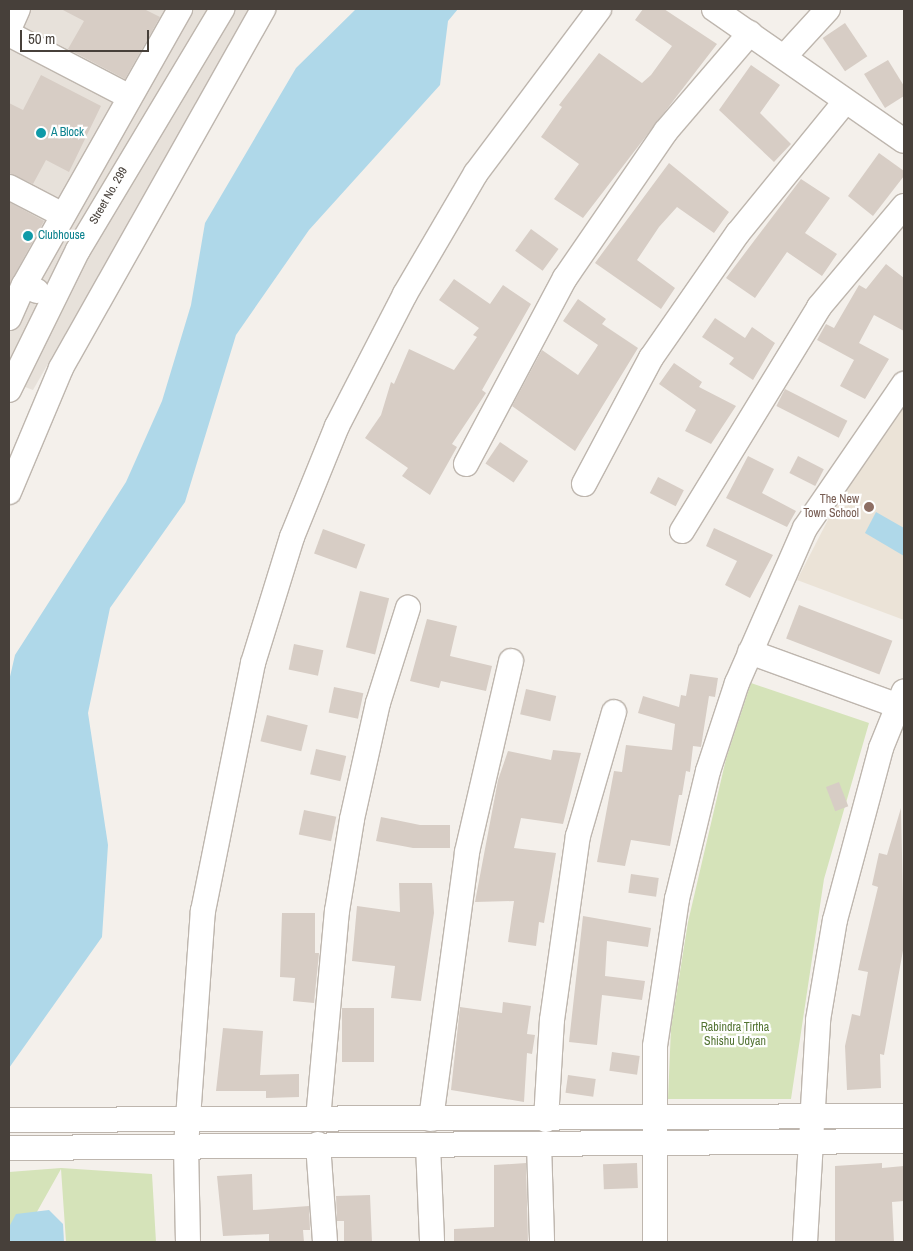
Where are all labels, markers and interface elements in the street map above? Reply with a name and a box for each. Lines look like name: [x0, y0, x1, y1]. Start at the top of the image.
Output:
scale bar: [22, 20, 151, 52]
text: 50 m: [28, 28, 55, 49]
place label: A Block: [51, 126, 84, 140]
marker: A Block: [35, 127, 47, 139]
street label: Street No. 299: [87, 165, 131, 227]
place label: Clubhouse: [38, 229, 85, 243]
marker: Clubhouse: [22, 230, 34, 242]
place label: The New Town School: [803, 493, 859, 521]
marker: The New Town School: [863, 501, 875, 513]
park label: Rabindra Tirtha Shishu Udyan: [701, 1021, 769, 1049]

